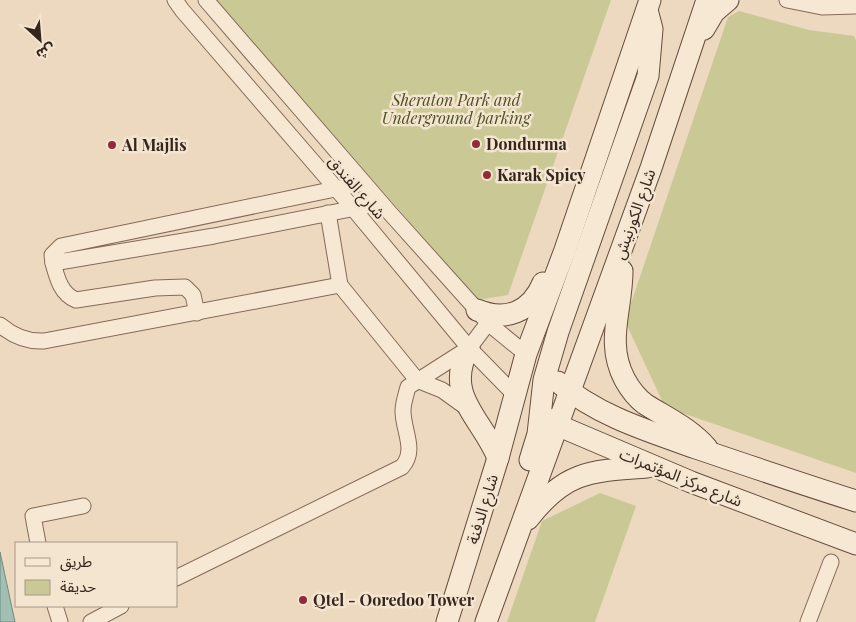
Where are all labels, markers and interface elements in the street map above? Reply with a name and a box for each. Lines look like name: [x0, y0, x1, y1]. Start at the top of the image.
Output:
north arrow: [15, 15, 65, 65]
text: ش: [33, 39, 59, 65]
park label: Sheraton Park and Underground parking: [382, 89, 532, 128]
place label: Dondurma: [486, 133, 567, 154]
place label: Al Majlis: [121, 134, 187, 155]
marker: Dondurma: [470, 138, 482, 150]
marker: Al Majlis: [106, 139, 118, 151]
street label: شارع الفندق: [322, 151, 391, 225]
place label: Karak Spicy: [497, 164, 586, 185]
street label: شارع الكورنيش: [607, 166, 662, 263]
marker: Karak Spicy: [481, 169, 493, 181]
street label: شارع مركز المؤتمرات: [616, 442, 746, 514]
street label: شارع الدفنة: [461, 471, 505, 547]
legend: [15, 542, 178, 607]
text: طريق: [60, 551, 92, 572]
text: حديقة: [60, 576, 96, 596]
place label: Qtel - Ooredoo Tower: [313, 589, 475, 610]
marker: Qtel - Ooredoo Tower: [297, 594, 309, 606]

